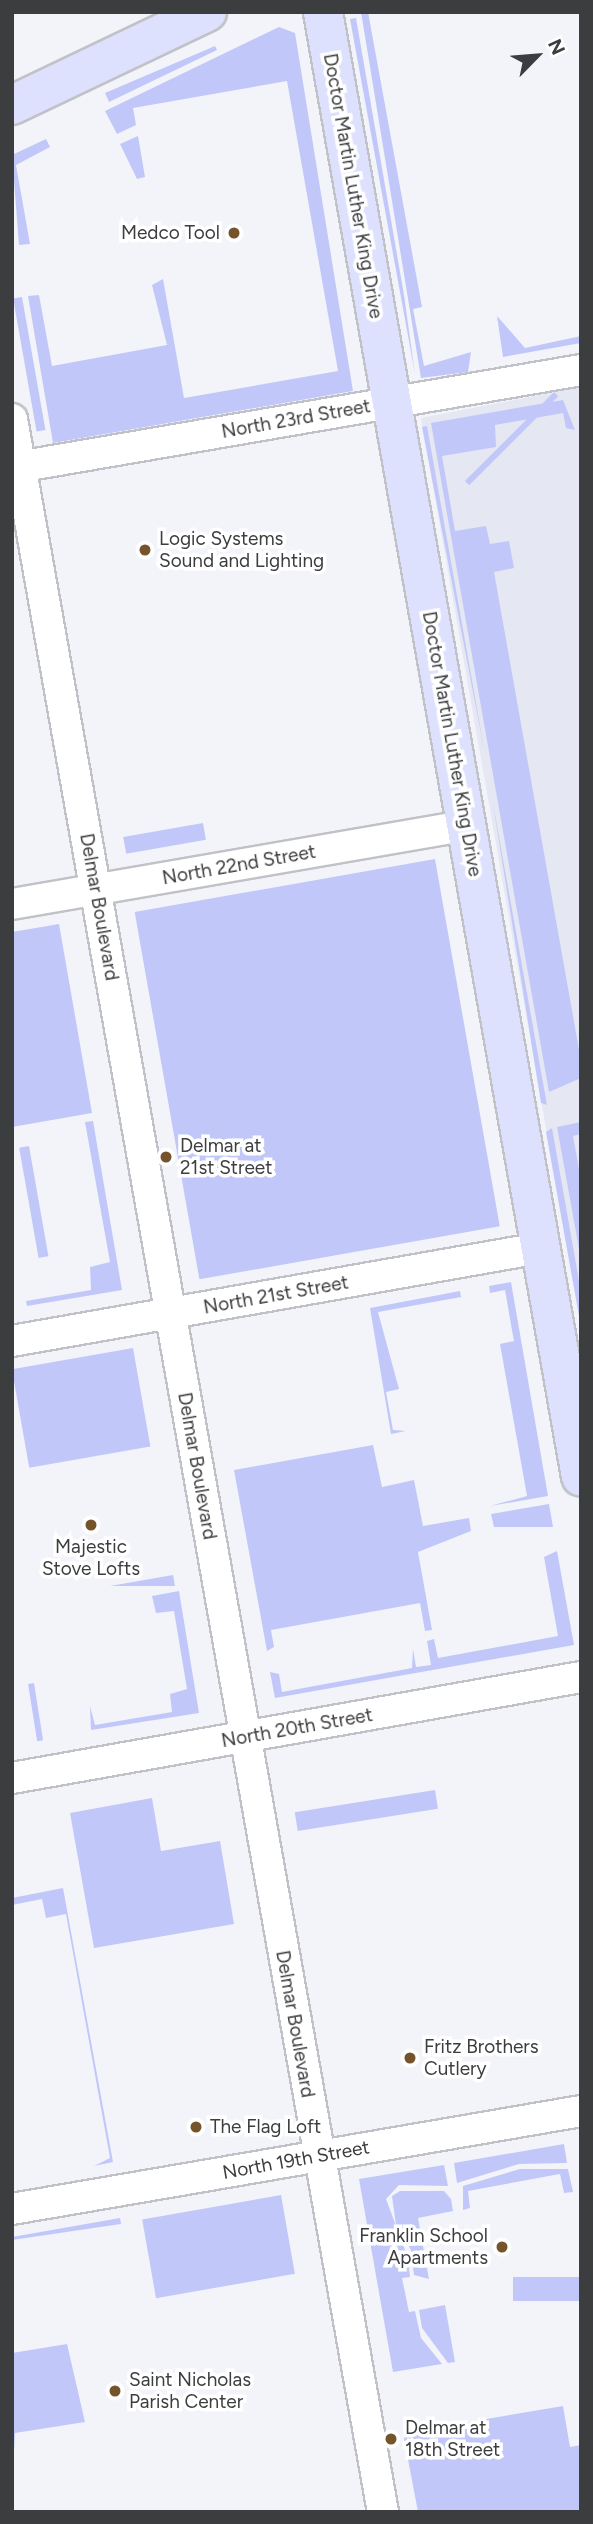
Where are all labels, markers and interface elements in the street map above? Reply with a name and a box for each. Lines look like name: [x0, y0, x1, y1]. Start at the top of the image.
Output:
north arrow: [502, 21, 572, 91]
text: N: [543, 35, 570, 58]
street label: Doctor Martin Luther King Drive: [318, 52, 388, 320]
place label: Medco Tool: [121, 222, 220, 244]
marker: Medco Tool: [226, 225, 242, 241]
street label: North 23rd Street: [220, 395, 372, 443]
place label: Logic Systems Sound and Lighting: [159, 528, 324, 572]
marker: Logic Systems Sound and Lighting: [137, 542, 153, 558]
street label: Doctor Martin Luther King Drive: [417, 610, 487, 878]
street label: Delmar Boulevard: [75, 832, 123, 982]
street label: North 22nd Street: [160, 840, 318, 890]
place label: Delmar at 21st Street: [180, 1135, 272, 1179]
marker: Delmar at 21st Street: [158, 1149, 174, 1165]
street label: North 21st Street: [202, 1271, 350, 1319]
street label: Delmar Boulevard: [173, 1391, 221, 1541]
marker: Majestic Stove Lofts: [83, 1517, 99, 1533]
place label: Majestic Stove Lofts: [42, 1536, 140, 1580]
street label: North 20th Street: [220, 1703, 374, 1753]
street label: Delmar Boulevard: [271, 1949, 319, 2099]
place label: Fritz Brothers Cutlery: [424, 2036, 539, 2080]
marker: Fritz Brothers Cutlery: [402, 2050, 418, 2066]
place label: The Flag Loft: [210, 2116, 321, 2138]
marker: The Flag Loft: [188, 2119, 204, 2135]
street label: North 19th Street: [221, 2136, 371, 2184]
place label: Franklin School Apartments: [359, 2225, 488, 2269]
marker: Franklin School Apartments: [494, 2239, 510, 2255]
place label: Saint Nicholas Parish Center: [129, 2369, 251, 2413]
marker: Saint Nicholas Parish Center: [107, 2383, 123, 2399]
place label: Delmar at 18th Street: [405, 2417, 500, 2461]
marker: Delmar at 18th Street: [383, 2431, 399, 2447]

